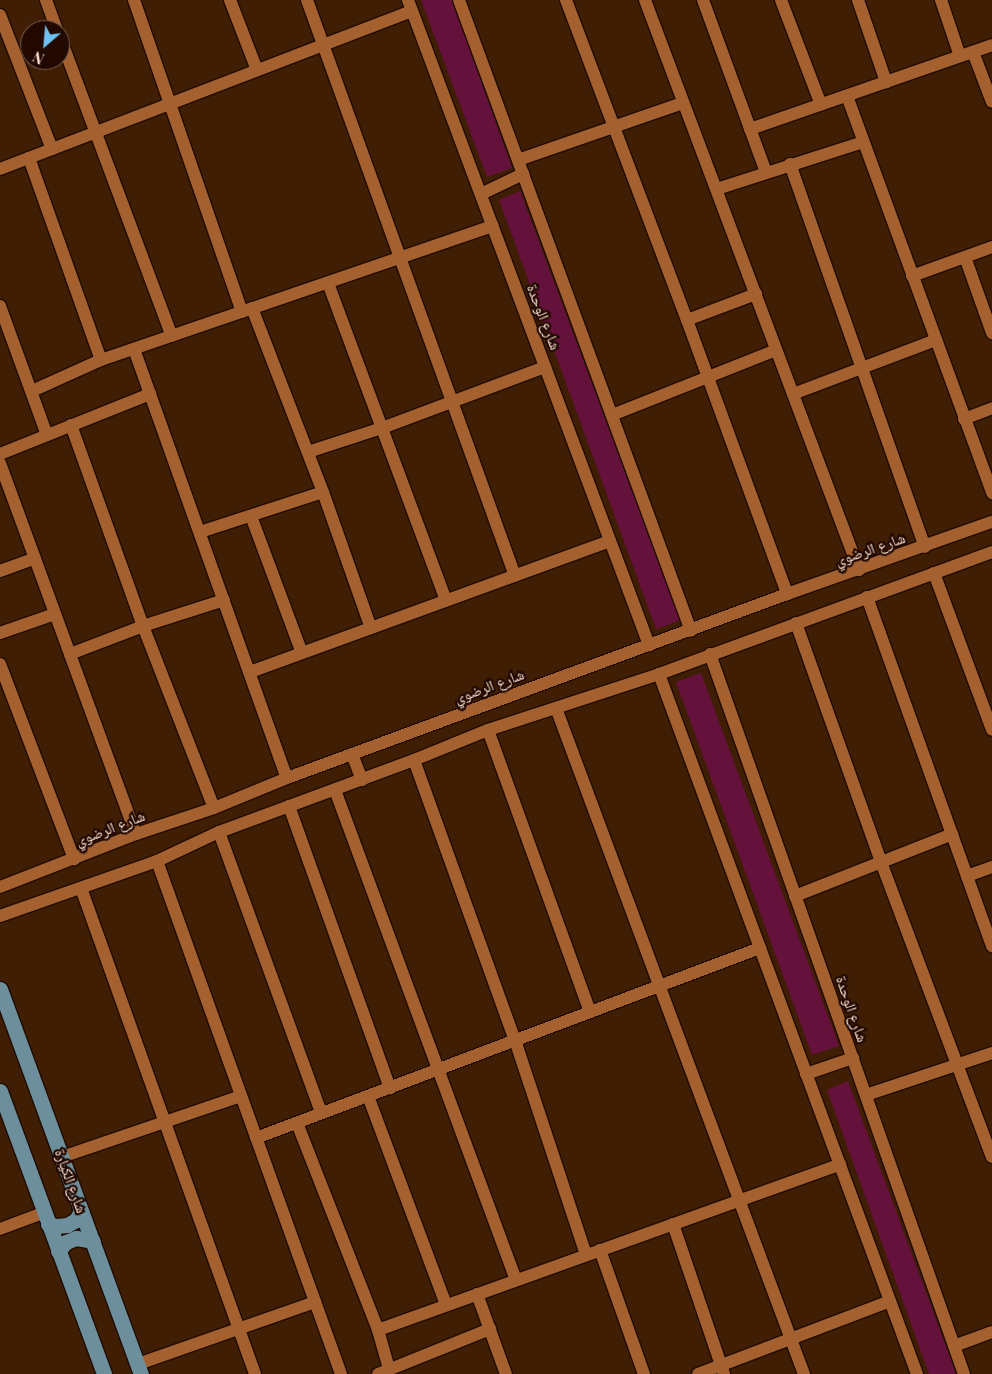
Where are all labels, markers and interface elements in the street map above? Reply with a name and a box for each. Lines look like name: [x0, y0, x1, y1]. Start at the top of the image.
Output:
north arrow: [20, 20, 70, 70]
text: N: [30, 47, 47, 69]
street label: شارع الوحدة: [523, 282, 565, 352]
street label: شارع الرضوي: [832, 529, 908, 569]
street label: شارع الرضوي: [452, 665, 526, 707]
street label: شارع الرضوي: [73, 806, 147, 850]
street label: شارع الوحدة: [832, 974, 872, 1044]
street label: شارع الكيارة: [51, 1146, 91, 1216]

